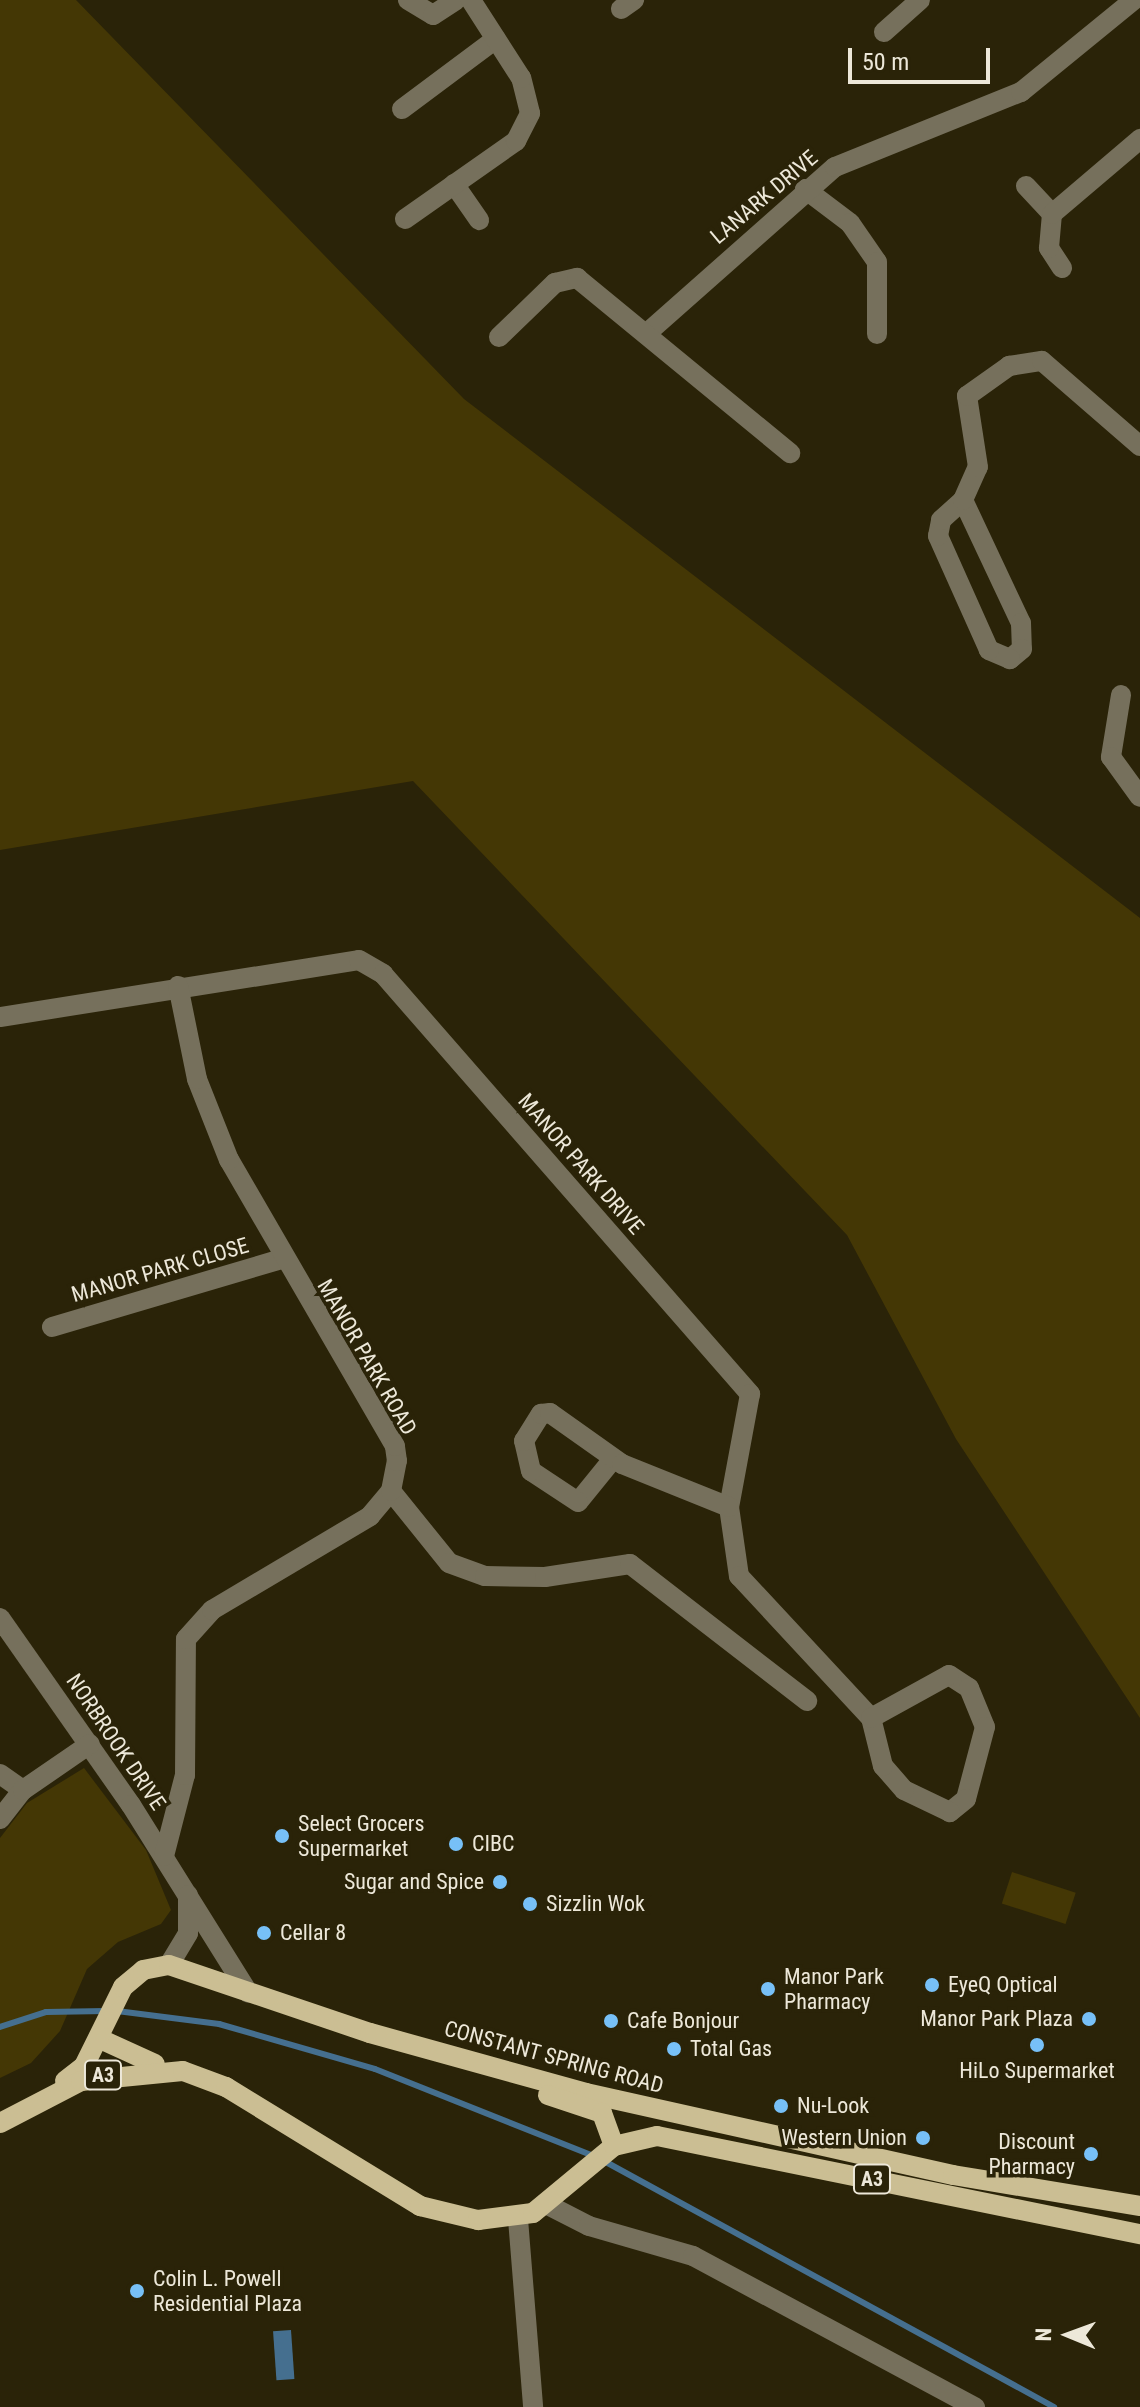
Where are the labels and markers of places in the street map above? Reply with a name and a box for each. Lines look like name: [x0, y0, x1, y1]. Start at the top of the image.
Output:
place label: Select Grocers Supermarket: [298, 1810, 425, 1862]
marker: Select Grocers Supermarket: [273, 1827, 291, 1845]
place label: CIBC: [472, 1831, 514, 1857]
marker: CIBC: [447, 1835, 465, 1853]
place label: Sugar and Spice: [344, 1869, 484, 1895]
marker: Sugar and Spice: [491, 1873, 509, 1891]
place label: Sizzlin Wok: [546, 1891, 645, 1917]
marker: Sizzlin Wok: [521, 1895, 539, 1913]
place label: Cellar 8: [280, 1920, 346, 1946]
marker: Cellar 8: [255, 1924, 273, 1942]
place label: Manor Park Pharmacy: [784, 1963, 884, 2014]
place label: EyeQ Optical: [948, 1972, 1058, 1998]
marker: EyeQ Optical: [923, 1976, 941, 1994]
marker: Manor Park Pharmacy: [759, 1980, 777, 1998]
place label: Manor Park Plaza: [920, 2006, 1073, 2032]
place label: Cafe Bonjour: [627, 2008, 739, 2034]
marker: Manor Park Plaza: [1080, 2010, 1098, 2028]
marker: Cafe Bonjour: [602, 2012, 620, 2030]
place label: Total Gas: [690, 2036, 772, 2062]
marker: HiLo Supermarket: [1028, 2036, 1046, 2054]
marker: Total Gas: [665, 2040, 683, 2058]
place label: HiLo Supermarket: [959, 2058, 1115, 2084]
place label: Nu-Look: [797, 2093, 869, 2119]
marker: Nu-Look: [772, 2097, 790, 2115]
place label: Western Union: [781, 2125, 907, 2151]
place label: Discount Pharmacy: [989, 2128, 1075, 2180]
marker: Western Union: [914, 2129, 932, 2147]
marker: Discount Pharmacy: [1082, 2145, 1100, 2163]
place label: Colin L. Powell Residential Plaza: [153, 2265, 302, 2316]
marker: Colin L. Powell Residential Plaza: [128, 2282, 146, 2300]

